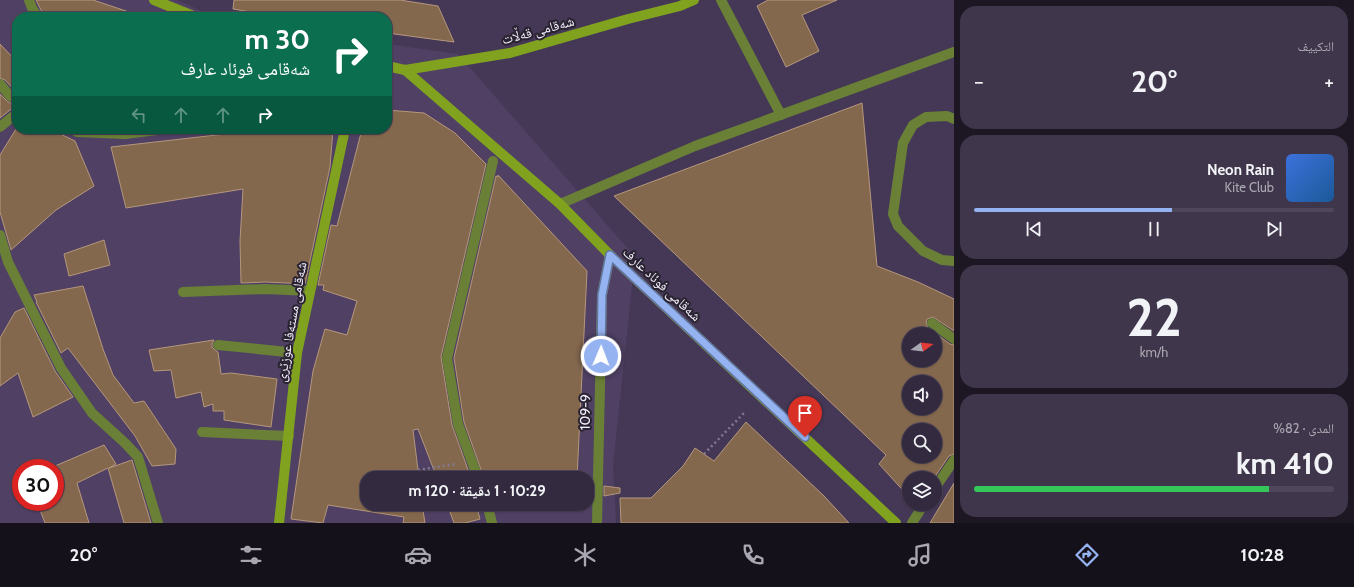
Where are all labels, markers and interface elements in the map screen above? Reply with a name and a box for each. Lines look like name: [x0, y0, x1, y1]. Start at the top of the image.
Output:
street label: شەقامی قەڵات: [500, 11, 576, 48]
text: 30 m: [244, 22, 310, 56]
icon: right: [324, 28, 376, 80]
text: التكييف: [1298, 38, 1334, 54]
text: شەقامی فوئاد عارف: [180, 58, 310, 80]
text: 20°: [1131, 63, 1177, 100]
text: −: [974, 68, 984, 95]
text: +: [1324, 68, 1334, 95]
icon: left: [128, 104, 150, 126]
icon: ahead: [170, 104, 192, 126]
icon: ahead: [212, 104, 234, 126]
icon: right: [254, 104, 276, 126]
text: Neon Rain: [1207, 161, 1274, 179]
text: Kite Club: [1225, 179, 1274, 195]
icon: previous: [1023, 218, 1045, 240]
icon: pause: [1143, 218, 1165, 240]
icon: next: [1263, 218, 1285, 240]
street label: شەقامی فوئاد عارف: [619, 243, 705, 325]
street label: شەقامی مستەفا عوزێری: [272, 260, 310, 384]
text: 22: [1126, 286, 1182, 349]
north arrow: [902, 327, 942, 367]
map controls: [902, 327, 942, 511]
position arrow: [580, 335, 622, 377]
text: km/h: [1140, 344, 1168, 360]
button: sound: [902, 375, 942, 415]
street label: 109-9: [576, 394, 594, 430]
pin: [788, 396, 822, 437]
icon: arrive: [794, 402, 816, 424]
text: المدى · 82%: [1273, 420, 1334, 436]
button: search: [902, 423, 942, 463]
text: 410 km: [1236, 445, 1334, 482]
speed limit sign: 30: [12, 459, 64, 511]
button: layers: [902, 471, 942, 511]
text: 10:29 · 1 دقيقة · 120 m: [408, 482, 546, 500]
icon: filters: [237, 541, 265, 569]
icon: car: [404, 541, 432, 569]
icon: climate: [571, 541, 599, 569]
icon: phone: [739, 541, 767, 569]
icon: music: [906, 541, 934, 569]
icon: directions: [1073, 541, 1101, 569]
text: 20°: [70, 544, 97, 566]
text: 10:28: [1241, 544, 1284, 566]

